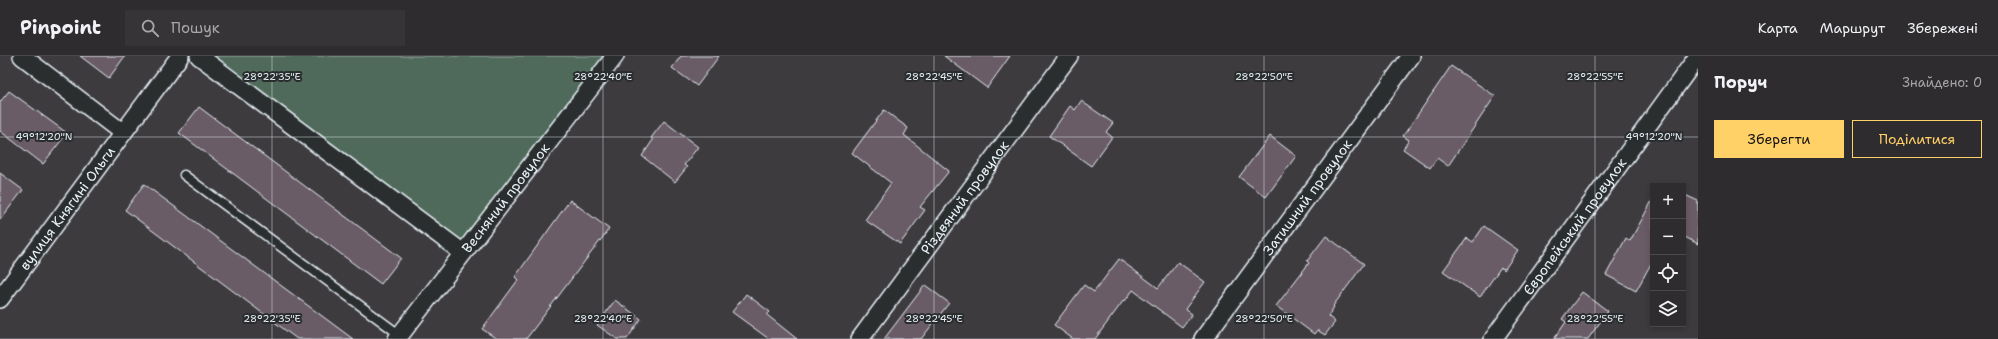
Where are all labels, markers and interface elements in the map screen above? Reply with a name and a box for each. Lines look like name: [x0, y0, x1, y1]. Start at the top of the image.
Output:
search box: [125, 10, 405, 46]
text: Pinpoint: [20, 15, 101, 40]
icon: search: [139, 17, 161, 39]
text: Пошук: [171, 18, 220, 38]
text: Карта: [1758, 19, 1798, 37]
text: Маршрут: [1820, 19, 1885, 37]
text: Збережені: [1907, 19, 1978, 37]
text: 28°22'35"E: [243, 70, 301, 83]
text: 28°22'40"E: [574, 70, 632, 83]
text: 28°22'45"E: [905, 70, 963, 83]
text: 28°22'50"E: [1235, 70, 1293, 83]
text: 28°22'55"E: [1567, 70, 1623, 83]
text: Поруч: [1714, 71, 1767, 93]
text: Знайдено: 0: [1902, 74, 1982, 91]
button: Зберегти: [1714, 120, 1844, 158]
button: Поділитися: [1852, 120, 1982, 158]
text: 49°12'20"N: [16, 130, 72, 143]
text: 49°12'20"N: [1626, 130, 1682, 143]
street label: Затишний провулок: [1259, 135, 1356, 259]
street label: Різдвяний провулок: [917, 136, 1013, 258]
street label: Весняний провулок: [458, 139, 554, 256]
street label: вулиця Княгині Ольги: [15, 143, 119, 274]
street label: Європейський провулок: [1519, 154, 1631, 299]
map controls: [1650, 183, 1686, 327]
button: +: [1650, 183, 1686, 219]
button: −: [1650, 219, 1686, 255]
button: locate: [1650, 255, 1686, 291]
button: layers: [1650, 291, 1686, 327]
text: 28°22'35"E: [243, 312, 301, 325]
text: 28°22'40"E: [574, 312, 632, 325]
text: 28°22'45"E: [905, 312, 963, 325]
text: 28°22'50"E: [1235, 312, 1293, 325]
text: 28°22'55"E: [1567, 312, 1623, 325]

